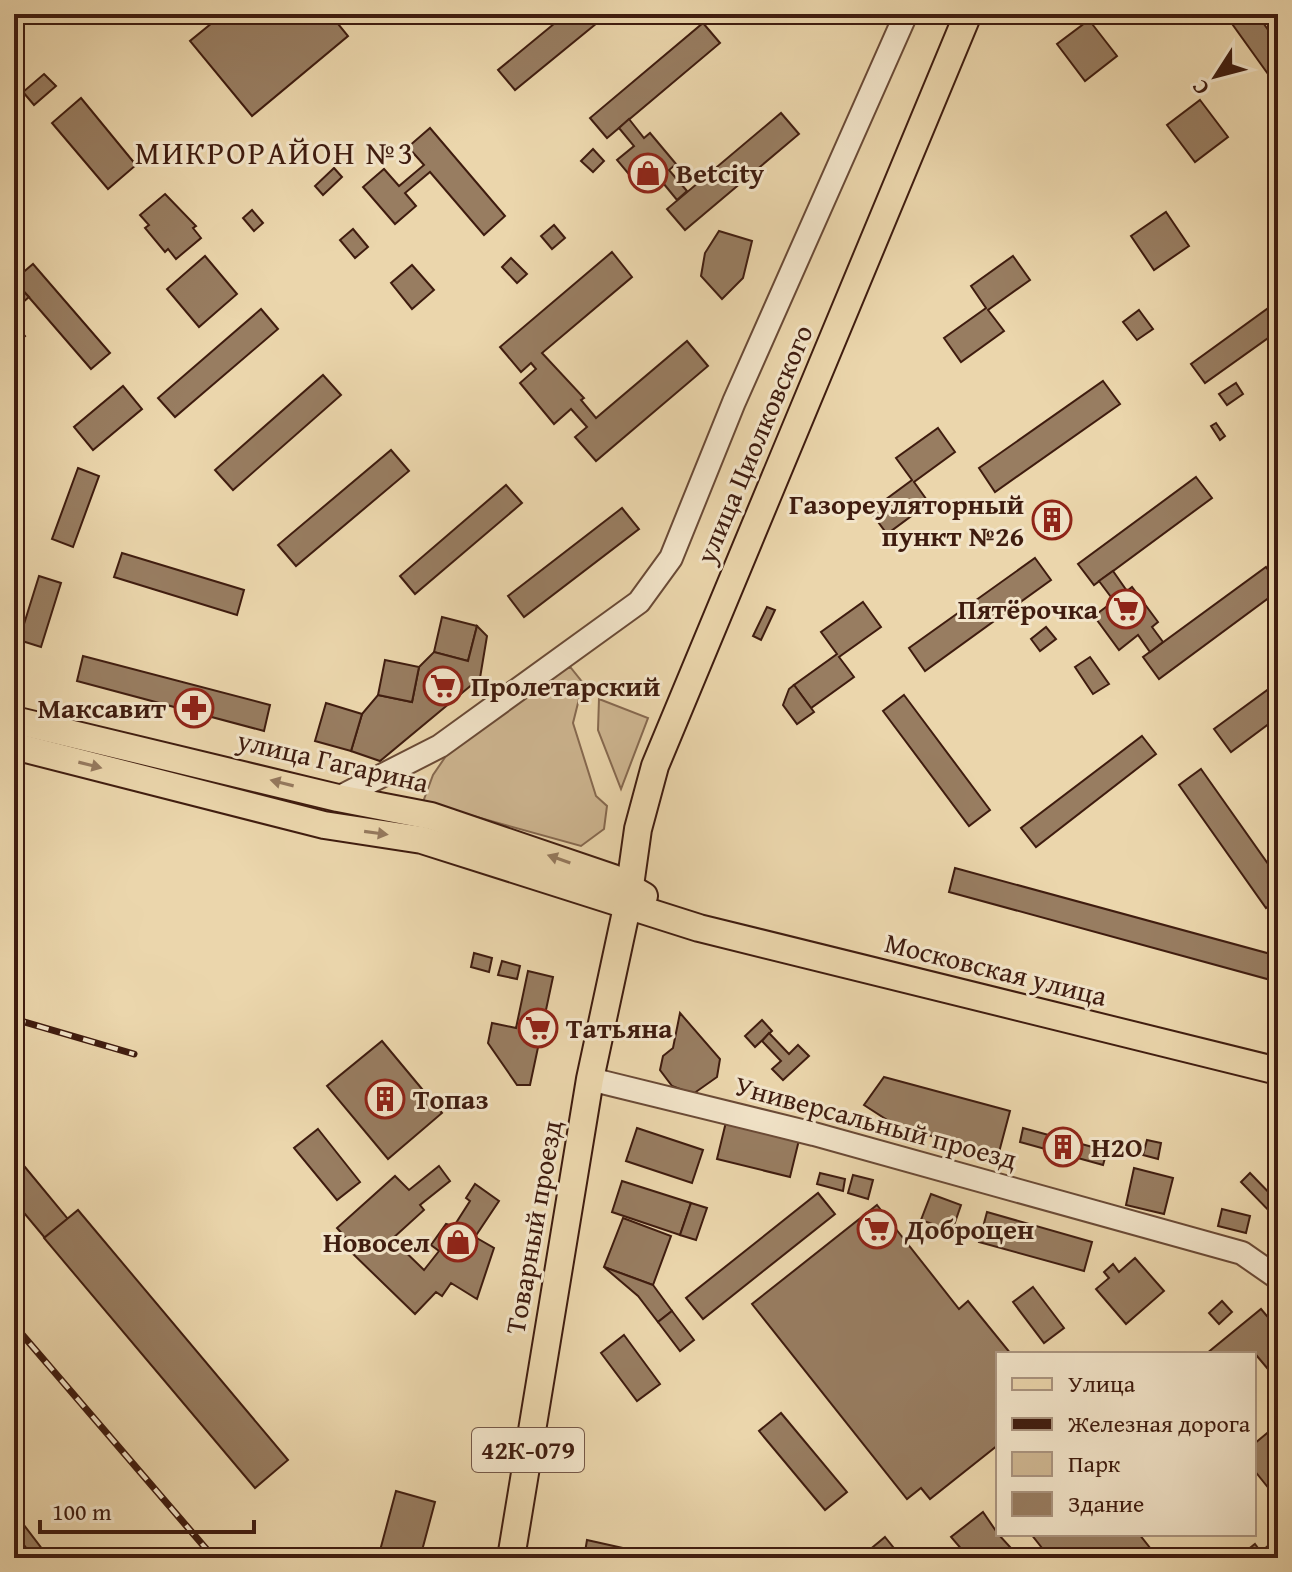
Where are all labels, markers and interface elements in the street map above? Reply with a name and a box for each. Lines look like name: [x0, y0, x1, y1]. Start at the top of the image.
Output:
north arrow: [1176, 36, 1256, 116]
text: С: [1183, 73, 1216, 102]
district label: МИКРОРАЙОН №3: [135, 129, 415, 176]
shop icon: Betcity: [627, 152, 669, 194]
place label: Betcity: [676, 152, 765, 193]
street label: улица Циолковского: [684, 318, 822, 571]
place label: Газореуляторный пункт №26: [789, 483, 1024, 556]
building icon: Газореуляторный пункт №26: [1031, 499, 1073, 541]
place label: Пятёрочка: [958, 588, 1099, 629]
supermarket icon: Пятёрочка: [1105, 588, 1147, 630]
supermarket icon: Пролетарский: [422, 665, 464, 707]
place label: Пролетарский: [471, 665, 660, 706]
place label: Максавит: [38, 687, 166, 728]
pharmacy icon: Максавит: [173, 687, 215, 729]
street label: улица Гагарина: [232, 718, 433, 803]
one-way arrow: [77, 759, 102, 771]
one-way arrow: [269, 776, 294, 788]
one-way arrow: [364, 827, 389, 840]
one-way arrow: [546, 853, 570, 865]
street label: Московская улица: [881, 921, 1112, 1016]
supermarket icon: Татьяна: [517, 1007, 559, 1049]
place label: Татьяна: [566, 1007, 673, 1048]
street label: Универсальный проезд: [730, 1064, 1022, 1179]
building icon: Топаз: [364, 1078, 406, 1120]
place label: Топаз: [413, 1078, 489, 1119]
street label: Товарный проезд: [494, 1117, 571, 1337]
building icon: Н2О: [1042, 1126, 1084, 1168]
place label: Н2О: [1091, 1126, 1143, 1167]
supermarket icon: Доброцен: [856, 1208, 898, 1250]
place label: Доброцен: [904, 1208, 1034, 1249]
place label: Новосел: [323, 1221, 430, 1262]
shop icon: Новосел: [437, 1221, 479, 1263]
legend: [996, 1352, 1256, 1536]
text: Улица: [1068, 1366, 1136, 1401]
text: Железная дорога: [1067, 1406, 1251, 1441]
road number: 42К-079: [472, 1428, 584, 1472]
text: Парк: [1068, 1446, 1121, 1481]
scale bar: [40, 1484, 254, 1534]
text: Здание: [1068, 1486, 1144, 1521]
text: 100 m: [52, 1494, 112, 1529]

